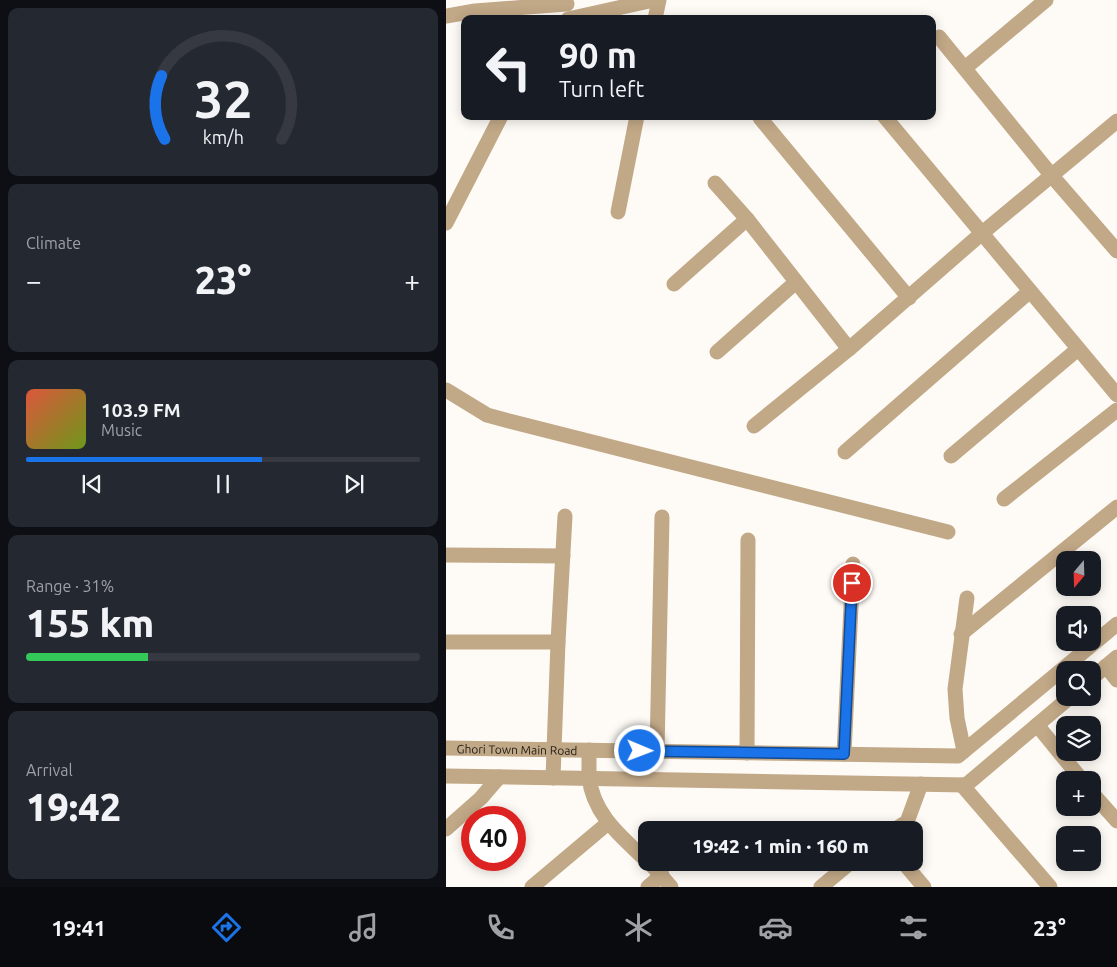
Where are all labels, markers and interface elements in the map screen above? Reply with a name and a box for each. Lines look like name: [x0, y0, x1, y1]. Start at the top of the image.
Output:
icon: left: [476, 35, 541, 100]
text: 90 m: [559, 35, 637, 75]
text: 32: [194, 70, 252, 128]
text: Turn left: [559, 76, 644, 101]
text: km/h: [202, 127, 244, 147]
text: Climate: [26, 234, 81, 252]
text: 23°: [195, 259, 251, 301]
text: −: [26, 265, 42, 296]
text: +: [404, 265, 420, 296]
text: 103.9 FM: [101, 399, 181, 421]
text: Music: [101, 421, 142, 439]
icon: previous: [78, 470, 106, 498]
icon: pause: [209, 470, 237, 498]
icon: next: [340, 470, 368, 498]
north arrow: [1056, 551, 1101, 596]
map controls: [1056, 551, 1101, 871]
pin: [831, 562, 873, 604]
icon: arrive: [838, 569, 866, 597]
text: Range · 31%: [26, 577, 114, 595]
text: 155 km: [26, 602, 154, 644]
button: sound: [1056, 606, 1101, 651]
button: search: [1056, 661, 1101, 706]
button: layers: [1056, 716, 1101, 761]
position arrow: [613, 724, 665, 776]
street label: Ghori Town Main Road: [456, 742, 578, 757]
text: Arrival: [26, 761, 73, 779]
button: +: [1056, 771, 1101, 816]
text: 19:42: [26, 786, 121, 828]
speed limit sign: 40: [461, 806, 526, 871]
button: −: [1056, 826, 1101, 871]
text: 19:42 · 1 min · 160 m: [692, 835, 869, 857]
icon: directions: [209, 910, 244, 945]
icon: music: [346, 910, 381, 945]
icon: phone: [483, 910, 518, 945]
icon: climate: [621, 910, 656, 945]
icon: car: [758, 910, 793, 945]
icon: filters: [896, 910, 931, 945]
text: 19:41: [51, 915, 106, 940]
text: 23°: [1033, 915, 1066, 940]

